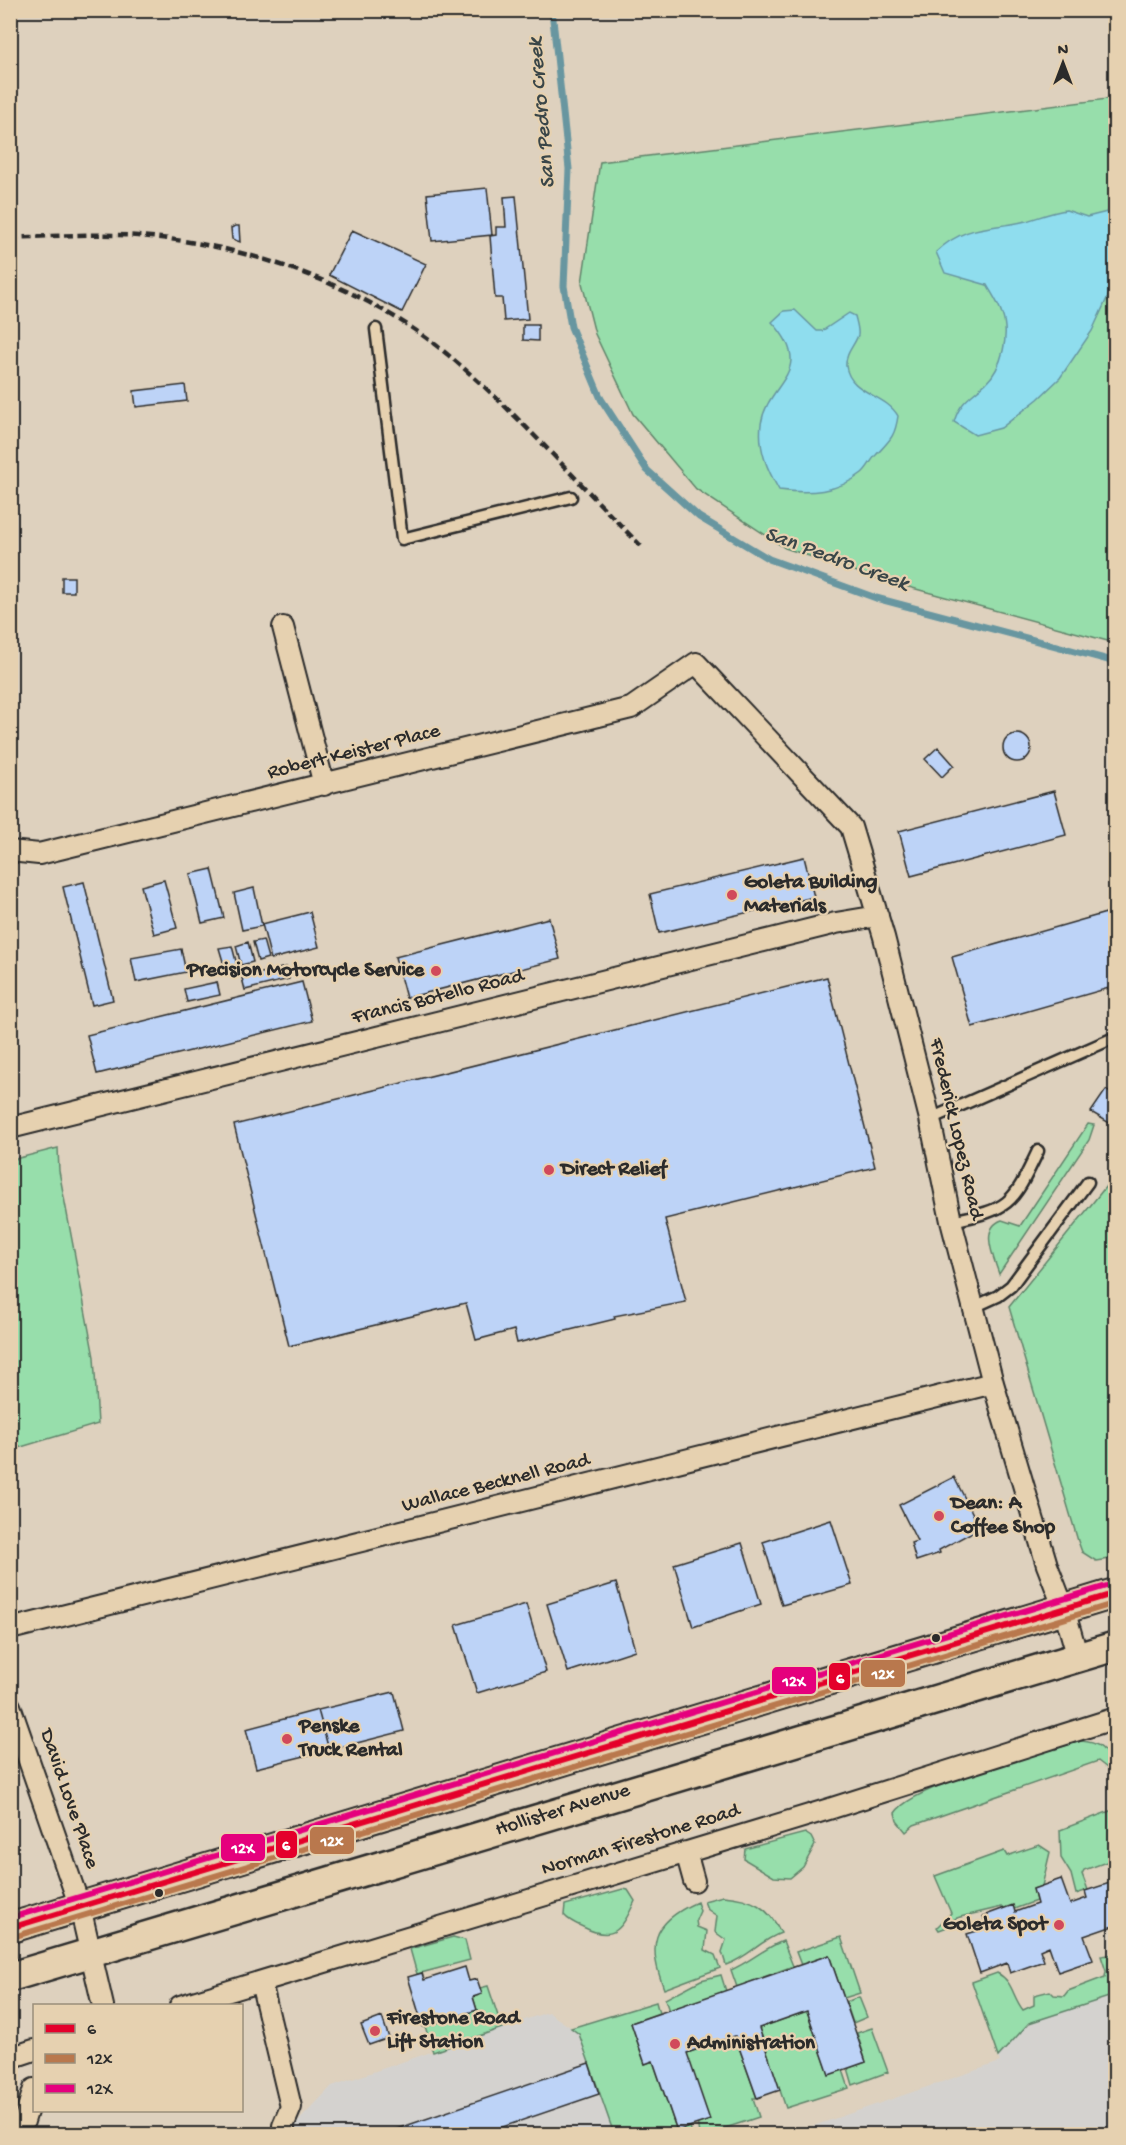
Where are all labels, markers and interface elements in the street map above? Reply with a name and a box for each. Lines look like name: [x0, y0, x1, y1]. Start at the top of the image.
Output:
north arrow: [1033, 33, 1093, 93]
water label: San Pedro Creek: [523, 34, 563, 189]
text: N: [1058, 42, 1069, 61]
water label: San Pedro Creek: [761, 522, 913, 599]
street label: Robert Keister Place: [265, 719, 444, 787]
place label: Goleta Building Materials: [744, 871, 877, 920]
marker: Goleta Building Materials: [725, 888, 739, 902]
place label: Precision Motorcycle Service: [186, 959, 425, 984]
street label: Francis Botello Road: [348, 964, 528, 1032]
marker: Precision Motorcycle Service: [429, 964, 443, 978]
street label: Frederick Lopez Road: [922, 1035, 988, 1224]
place label: Direct Relief: [559, 1158, 669, 1183]
marker: Direct Relief: [542, 1163, 556, 1177]
street label: Wallace Becknell Road: [400, 1448, 594, 1519]
place label: Dean: A Coffee Shop: [949, 1492, 1056, 1541]
marker: Dean: A Coffee Shop: [932, 1509, 946, 1523]
unlabelled marker: [930, 1632, 942, 1644]
line badge: 12x: [860, 1659, 906, 1688]
line badge: 6: [828, 1662, 851, 1691]
line badge: 12X: [771, 1666, 817, 1695]
text: 12x: [871, 1667, 895, 1686]
text: 6: [836, 1671, 845, 1690]
text: 12X: [782, 1674, 807, 1693]
place label: Penske Truck Rental: [297, 1715, 403, 1764]
street label: David Love Place: [32, 1724, 104, 1873]
marker: Penske Truck Rental: [280, 1732, 294, 1746]
street label: Hollister Avenue: [493, 1778, 634, 1843]
street label: Norman Firestone Road: [539, 1798, 745, 1883]
line badge: 12x: [309, 1826, 355, 1855]
line badge: 6: [275, 1830, 298, 1859]
line badge: 12X: [220, 1833, 266, 1862]
text: 12x: [320, 1834, 344, 1853]
text: 6: [282, 1838, 291, 1857]
text: 12X: [231, 1841, 256, 1860]
unlabelled marker: [153, 1887, 165, 1899]
place label: Goleta Spot: [943, 1913, 1049, 1938]
marker: Goleta Spot: [1052, 1918, 1066, 1932]
legend: [33, 2004, 243, 2112]
place label: Firestone Road Lift Station: [386, 2007, 522, 2056]
text: 6: [87, 2020, 97, 2041]
marker: Firestone Road Lift Station: [368, 2024, 382, 2038]
place label: Administration: [686, 2032, 816, 2057]
marker: Administration: [668, 2037, 682, 2051]
text: 12x: [86, 2050, 113, 2071]
text: 12X: [86, 2080, 114, 2101]

